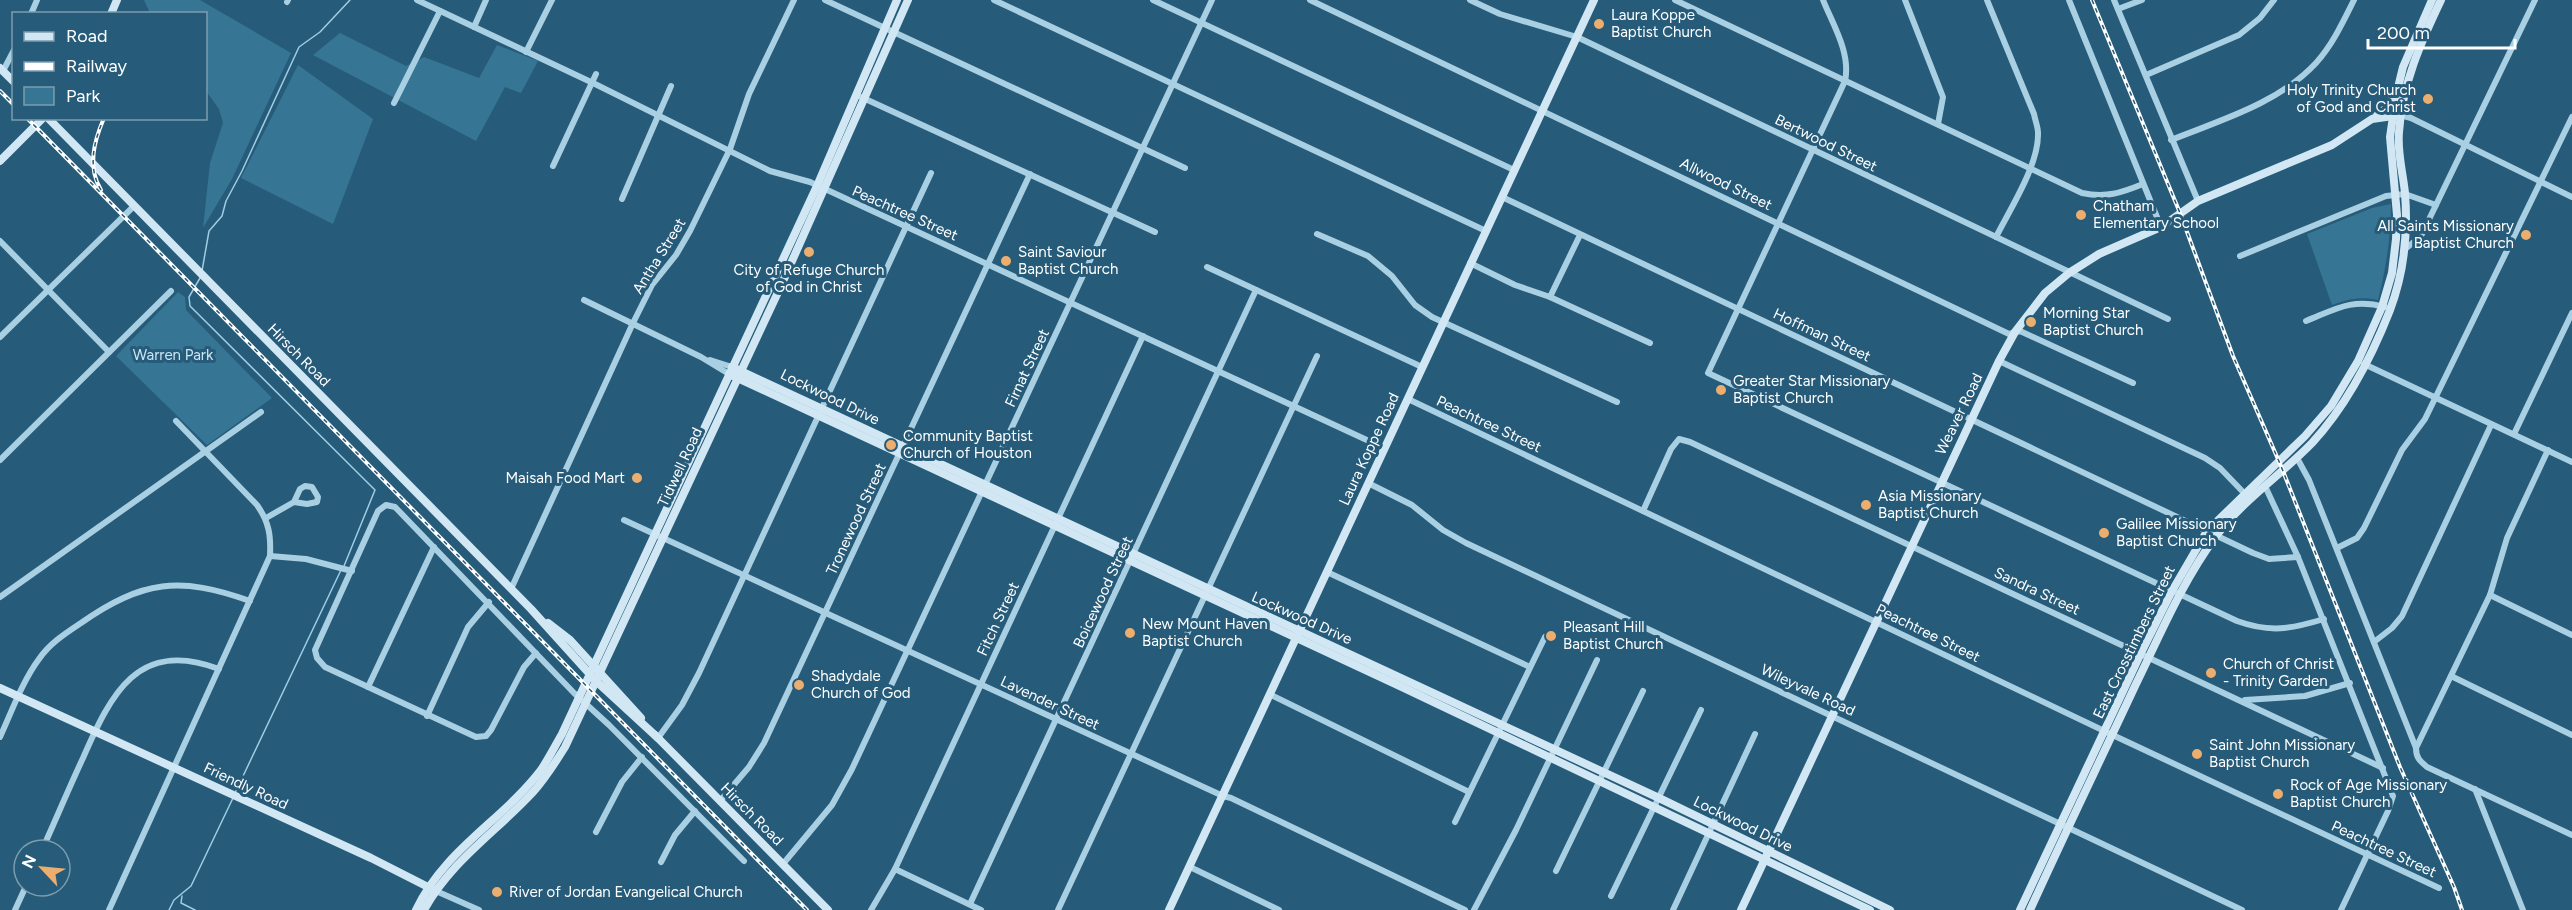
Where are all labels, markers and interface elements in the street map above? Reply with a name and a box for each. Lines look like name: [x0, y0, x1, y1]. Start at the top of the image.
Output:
place label: Laura Koppe Baptist Church: [1611, 6, 1711, 41]
legend: [12, 12, 207, 120]
scale bar: [2368, 12, 2515, 50]
marker: Laura Koppe Baptist Church: [1592, 17, 1606, 31]
text: 200 m: [2377, 22, 2430, 44]
text: Road: [66, 25, 107, 47]
text: Railway: [66, 55, 128, 77]
place label: Holy Trinity Church of God and Christ: [2287, 81, 2416, 116]
text: Park: [66, 85, 101, 107]
marker: Holy Trinity Church of God and Christ: [2421, 92, 2435, 106]
street label: Bertwood Street: [1772, 110, 1880, 176]
street label: Allwood Street: [1677, 154, 1775, 214]
street label: Peachtree Street: [849, 182, 961, 244]
place label: Chatham Elementary School: [2093, 197, 2219, 232]
marker: Chatham Elementary School: [2074, 208, 2088, 222]
street label: Antha Street: [629, 215, 690, 297]
place label: All Saints Missionary Baptist Church: [2377, 217, 2514, 252]
marker: All Saints Missionary Baptist Church: [2519, 228, 2533, 242]
place label: Saint Saviour Baptist Church: [1018, 243, 1118, 278]
marker: City of Refuge Church of God in Christ: [802, 245, 816, 259]
marker: Saint Saviour Baptist Church: [999, 254, 1013, 268]
place label: City of Refuge Church of God in Christ: [734, 261, 884, 296]
place label: Morning Star Baptist Church: [2043, 304, 2143, 339]
street label: Hoffman Street: [1770, 305, 1874, 366]
marker: Morning Star Baptist Church: [2024, 315, 2038, 329]
street label: Hirsch Road: [264, 320, 334, 390]
street label: Firnat Street: [1001, 326, 1053, 410]
park label: Warren Park: [133, 346, 214, 364]
street label: Lockwood Drive: [777, 365, 883, 429]
street label: Weaver Road: [1931, 370, 1987, 458]
place label: Greater Star Missionary Baptist Church: [1733, 372, 1891, 407]
marker: Greater Star Missionary Baptist Church: [1714, 383, 1728, 397]
street label: Laura Koppe Road: [1335, 390, 1403, 508]
street label: Peachtree Street: [1434, 392, 1545, 456]
street label: Tidwell Road: [654, 425, 706, 509]
place label: Community Baptist Church of Houston: [903, 427, 1033, 462]
marker: Community Baptist Church of Houston: [884, 438, 898, 452]
street label: Tronewood Street: [822, 460, 890, 578]
place label: Maisah Food Mart: [505, 469, 625, 487]
marker: Maisah Food Mart: [630, 471, 644, 485]
place label: Asia Missionary Baptist Church: [1878, 487, 1981, 522]
marker: Asia Missionary Baptist Church: [1859, 498, 1873, 512]
place label: Galilee Missionary Baptist Church: [2116, 515, 2237, 550]
marker: Galilee Missionary Baptist Church: [2097, 526, 2111, 540]
street label: Boicewood Street: [1069, 533, 1137, 651]
street label: East Crosstimbers Street: [2089, 562, 2179, 722]
street label: Sandra Street: [1991, 563, 2083, 619]
street label: Fitch Street: [973, 579, 1023, 659]
street label: Lockwood Drive: [1249, 588, 1355, 648]
street label: Peachtree Street: [1873, 600, 1983, 666]
place label: New Mount Haven Baptist Church: [1142, 615, 1268, 650]
place label: Pleasant Hill Baptist Church: [1563, 618, 1663, 653]
marker: New Mount Haven Baptist Church: [1123, 626, 1137, 640]
marker: Pleasant Hill Baptist Church: [1544, 629, 1558, 643]
place label: Church of Christ - Trinity Garden: [2223, 655, 2334, 690]
street label: Wileyvale Road: [1758, 660, 1858, 720]
marker: Church of Christ - Trinity Garden: [2204, 666, 2218, 680]
place label: Shadydale Church of God: [811, 667, 911, 702]
street label: Lavender Street: [998, 672, 1103, 734]
marker: Shadydale Church of God: [792, 678, 806, 692]
place label: Saint John Missionary Baptist Church: [2209, 736, 2355, 771]
marker: Saint John Missionary Baptist Church: [2190, 747, 2204, 761]
street label: Friendly Road: [201, 759, 291, 813]
place label: Rock of Age Missionary Baptist Church: [2290, 776, 2447, 811]
street label: Hirsch Road: [717, 779, 787, 849]
marker: Rock of Age Missionary Baptist Church: [2271, 787, 2285, 801]
street label: Lockwood Drive: [1690, 792, 1796, 856]
street label: Peachtree Street: [2329, 817, 2440, 881]
north arrow: [12, 838, 72, 898]
text: N: [18, 852, 40, 871]
place label: River of Jordan Evangelical Church: [509, 883, 743, 901]
marker: River of Jordan Evangelical Church: [490, 885, 504, 899]

